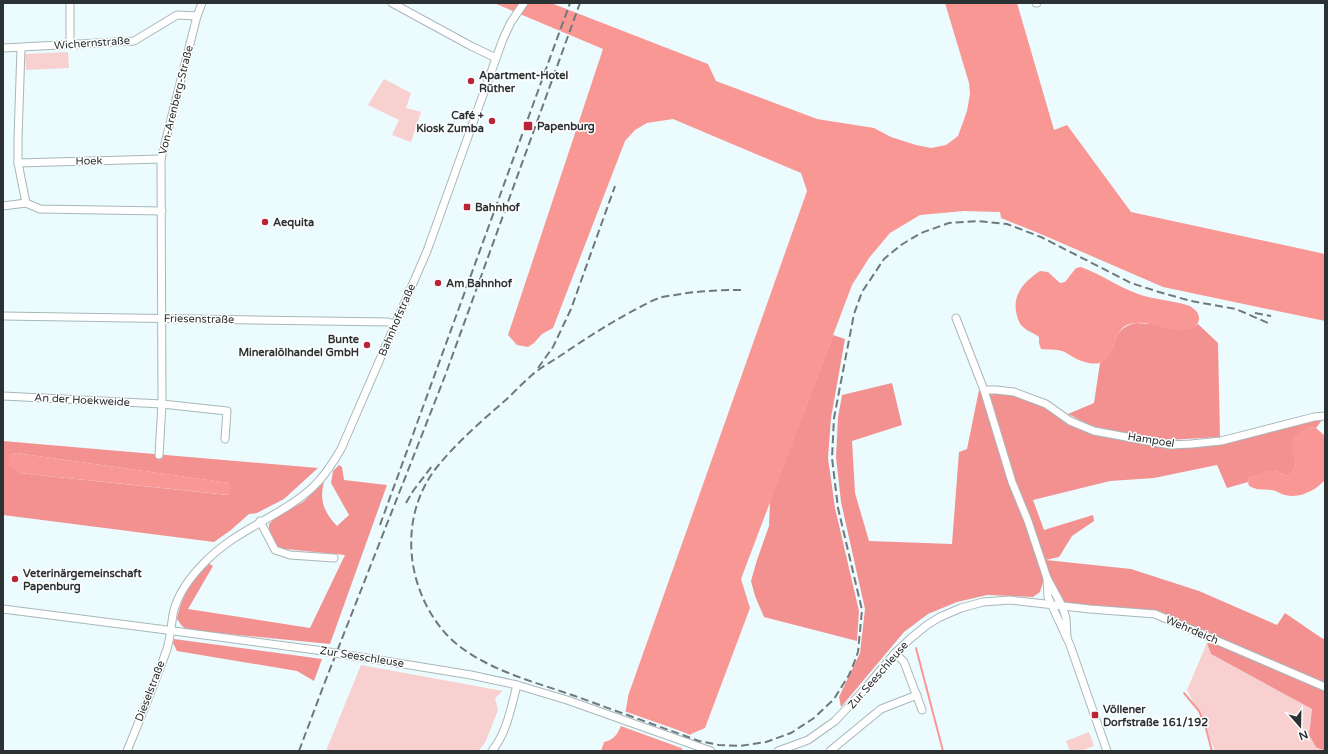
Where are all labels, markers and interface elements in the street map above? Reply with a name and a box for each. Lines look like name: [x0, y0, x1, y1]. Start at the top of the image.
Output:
street label: Wichernstraße: [54, 34, 130, 52]
street label: Von-Arenberg-Straße: [156, 44, 196, 156]
place label: Apartment-Hotel Rüther: [479, 69, 568, 95]
marker: Apartment-Hotel Rüther: [466, 76, 476, 86]
place label: Café + Kiosk Zumba: [416, 109, 484, 135]
marker: Café + Kiosk Zumba: [487, 116, 497, 126]
marker: Papenburg: [522, 120, 534, 132]
place label: Papenburg: [537, 120, 595, 134]
street label: Hoek: [75, 154, 103, 168]
place label: Bahnhof: [475, 201, 521, 214]
marker: Bahnhof: [462, 202, 472, 212]
place label: Aequita: [273, 216, 314, 230]
marker: Aequita: [260, 217, 270, 227]
place label: Am Bahnhof: [446, 277, 513, 290]
marker: Am Bahnhof: [433, 278, 443, 288]
street label: Bahnhofstraße: [376, 282, 418, 358]
street label: Friesenstraße: [164, 312, 234, 326]
place label: Bunte Mineralölhandel GmbH: [238, 333, 360, 359]
marker: Bunte Mineralölhandel GmbH: [362, 340, 372, 350]
street label: An der Hoekweide: [34, 391, 130, 409]
street label: Hampoel: [1127, 430, 1175, 450]
place label: Veterinärgemeinschaft Papenburg: [23, 567, 142, 594]
marker: Veterinärgemeinschaft Papenburg: [10, 574, 20, 584]
street label: Wehrdeich: [1164, 613, 1220, 647]
street label: Zur Seeschleuse: [845, 639, 911, 711]
street label: Zur Seeschleuse: [319, 644, 405, 670]
street label: Dieselstraße: [132, 659, 168, 723]
place label: Völlener Dorfstraße 161/192: [1103, 703, 1208, 729]
north arrow: [1280, 706, 1320, 746]
marker: Völlener Dorfstraße 161/192: [1090, 710, 1100, 720]
text: N: [1297, 727, 1310, 743]

